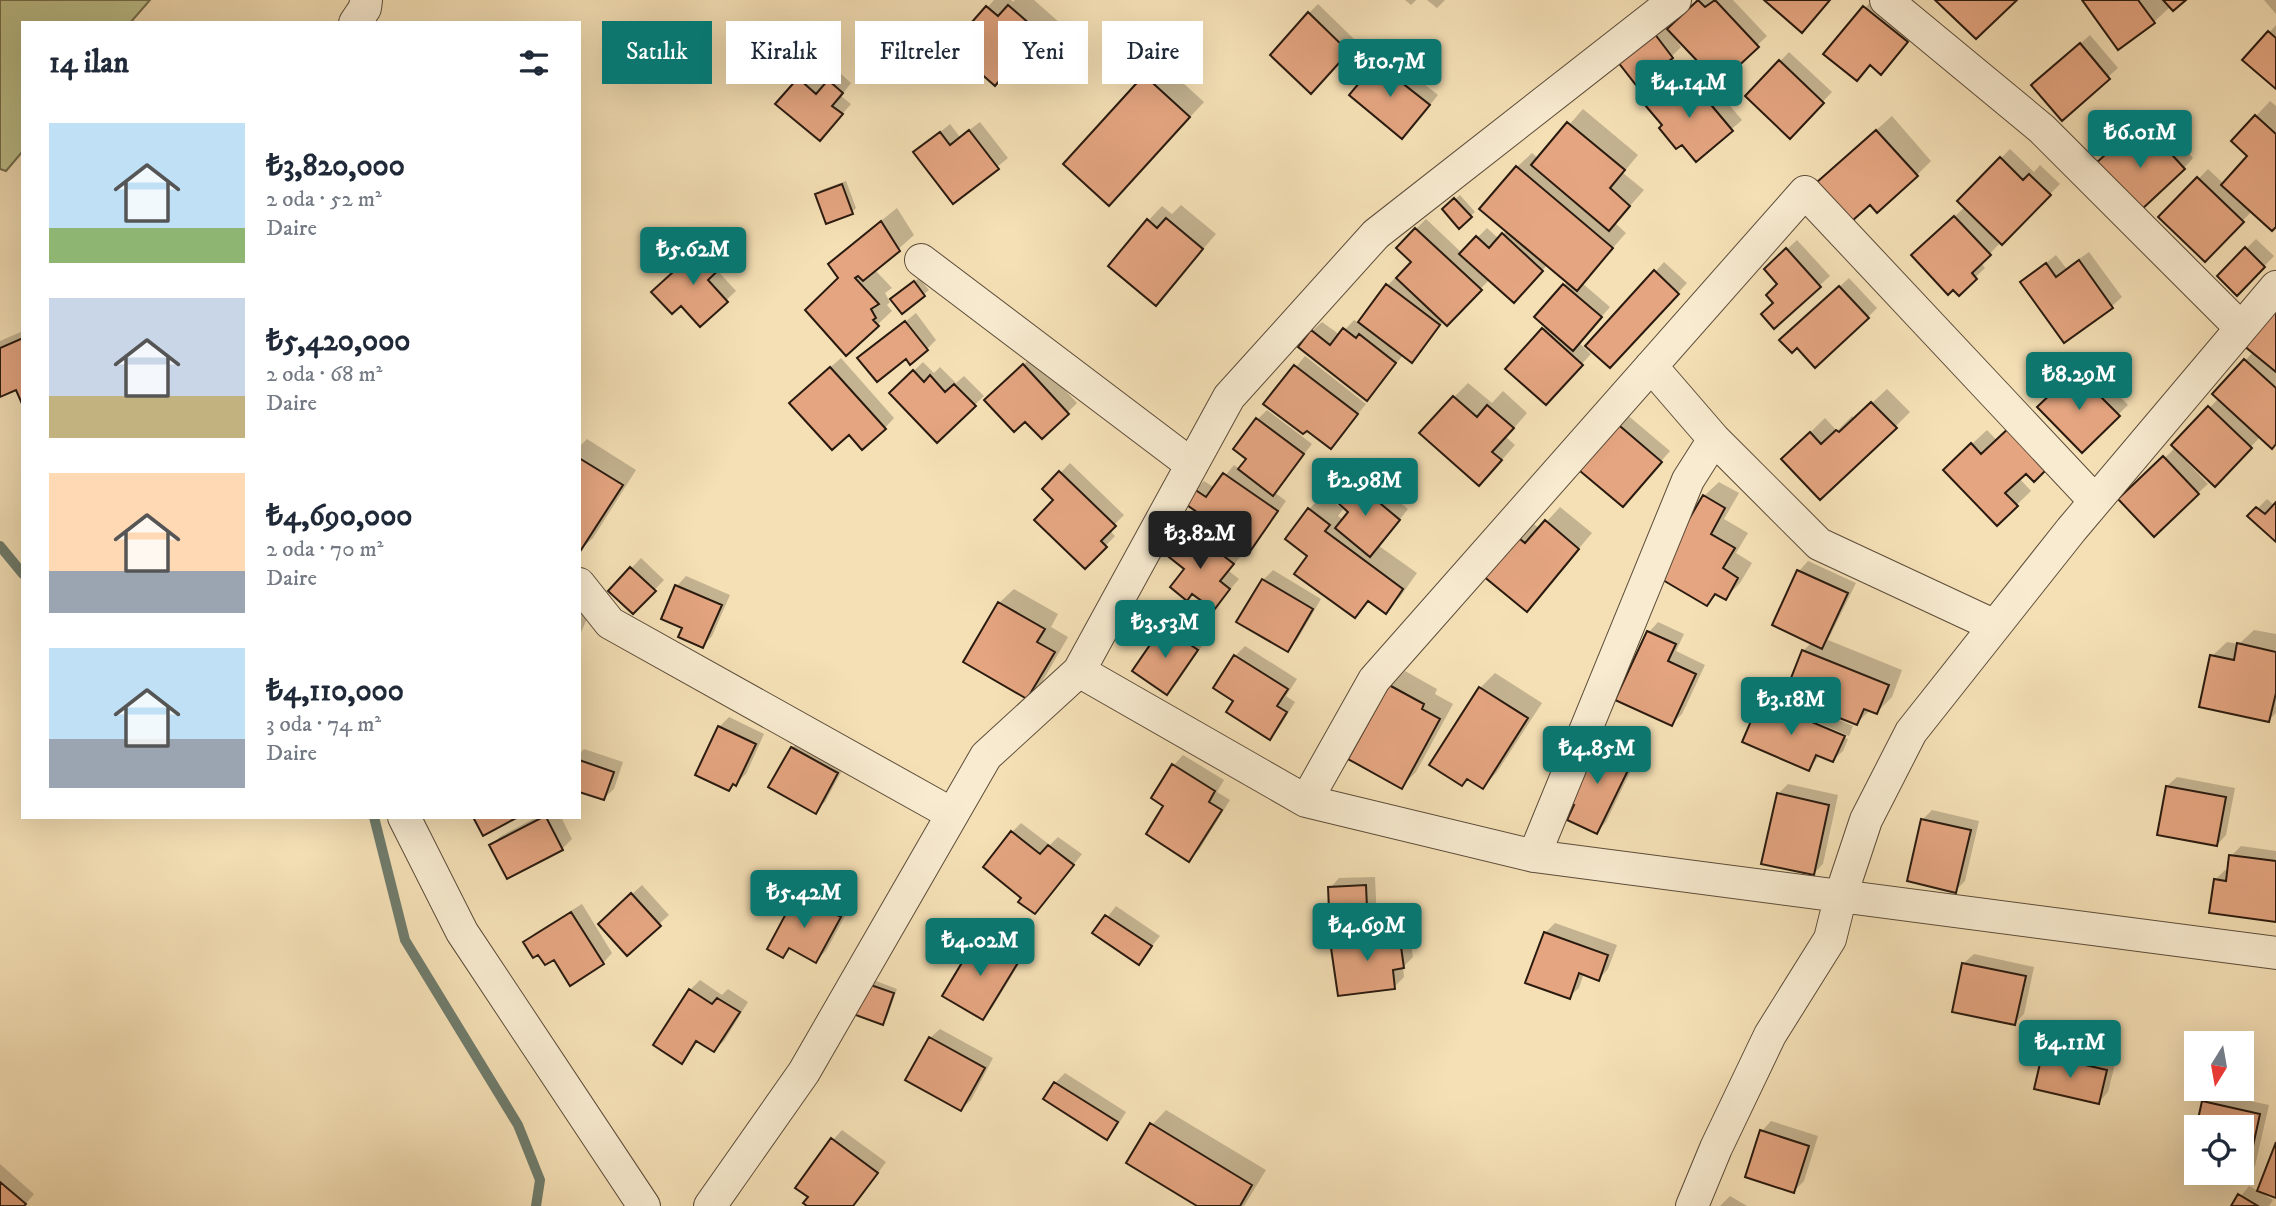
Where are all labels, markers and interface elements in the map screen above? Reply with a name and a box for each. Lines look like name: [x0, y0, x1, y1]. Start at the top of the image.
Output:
chip: Satılık: [602, 21, 712, 84]
chip: Kiralık: [726, 21, 841, 84]
chip: Filtreler: [855, 21, 984, 84]
chip: Yeni: [998, 21, 1088, 84]
chip: Daire: [1102, 21, 1203, 84]
pin: ₺10.7M: [1333, 40, 1447, 99]
icon: filters: [515, 44, 553, 82]
text: 14 ilan: [49, 45, 129, 82]
text: ₺10.7M: [1354, 47, 1426, 76]
pin: ₺4.14M: [1632, 60, 1746, 120]
text: ₺4.14M: [1651, 68, 1727, 97]
pin: ₺6.01M: [2083, 110, 2197, 170]
text: ₺6.01M: [2104, 118, 2176, 147]
text: ₺3,820,000: [266, 148, 405, 185]
icon: home: [105, 151, 189, 235]
text: 2 oda · 52 m²: [266, 185, 382, 214]
text: Daire: [266, 214, 317, 243]
pin: ₺5.62M: [636, 228, 750, 287]
text: ₺5.62M: [656, 235, 730, 264]
text: ₺5,420,000: [266, 323, 410, 360]
icon: home: [105, 326, 189, 410]
pin: ₺8.29M: [2022, 352, 2136, 412]
text: 2 oda · 68 m²: [266, 360, 383, 389]
text: ₺8.29M: [2042, 360, 2116, 389]
text: Daire: [266, 389, 317, 418]
pin: ₺2.98M: [1308, 458, 1422, 518]
text: ₺2.98M: [1328, 466, 1402, 495]
text: ₺4,690,000: [266, 498, 412, 535]
icon: home: [105, 501, 189, 585]
pin: ₺3.82M: [1143, 512, 1257, 571]
text: ₺3.82M: [1164, 519, 1236, 548]
text: 2 oda · 70 m²: [266, 535, 384, 564]
text: Daire: [266, 564, 317, 593]
pin: ₺3.53M: [1108, 600, 1222, 660]
text: ₺3.53M: [1131, 608, 1199, 637]
text: ₺4,110,000: [266, 673, 404, 710]
icon: home: [105, 676, 189, 760]
pin: ₺3.18M: [1734, 678, 1848, 737]
text: ₺3.18M: [1757, 685, 1825, 714]
text: 3 oda · 74 m²: [266, 710, 381, 739]
pin: ₺4.85M: [1540, 726, 1654, 786]
text: ₺4.85M: [1559, 734, 1635, 763]
text: Daire: [266, 739, 317, 768]
pin: ₺5.42M: [747, 870, 861, 930]
text: ₺5.42M: [766, 878, 842, 907]
pin: ₺4.69M: [1310, 904, 1424, 963]
text: ₺4.69M: [1329, 911, 1405, 940]
pin: ₺4.02M: [923, 918, 1037, 978]
text: ₺4.02M: [941, 926, 1019, 955]
pin: ₺4.11M: [2013, 1020, 2127, 1080]
text: ₺4.11M: [2035, 1028, 2105, 1057]
north arrow: [2184, 1031, 2254, 1101]
map controls: [2184, 1031, 2254, 1185]
button: locate: [2184, 1115, 2254, 1185]

